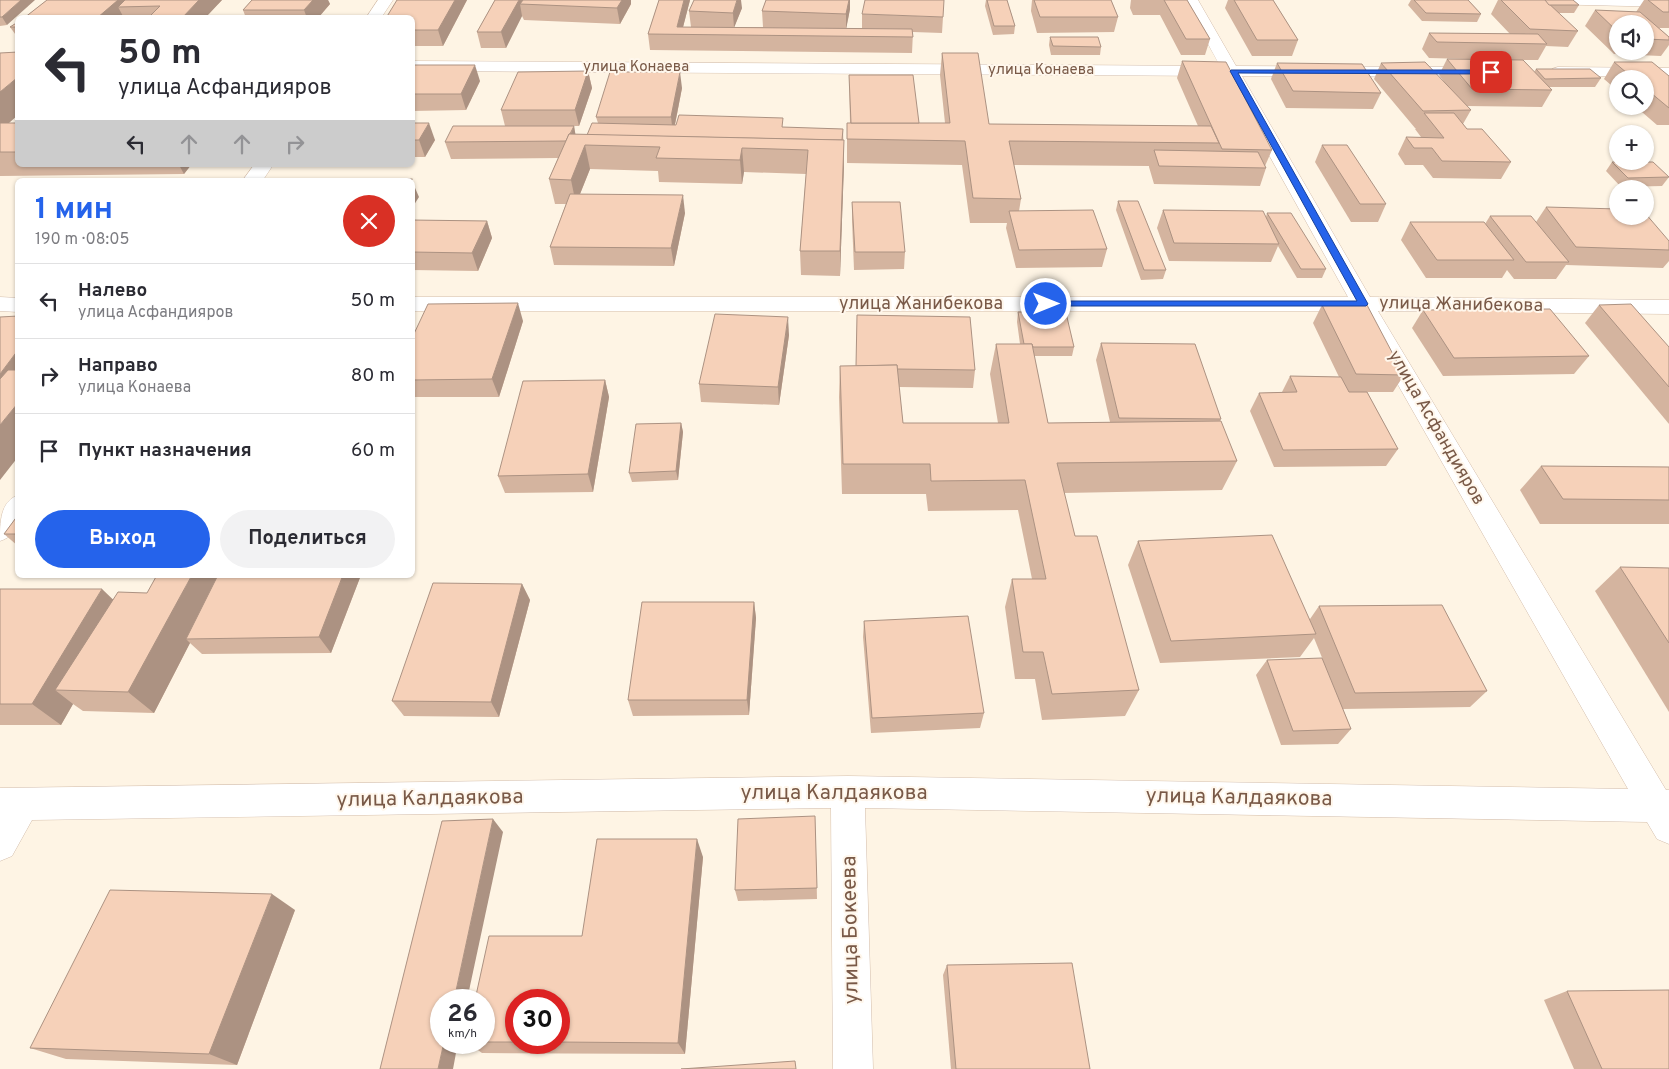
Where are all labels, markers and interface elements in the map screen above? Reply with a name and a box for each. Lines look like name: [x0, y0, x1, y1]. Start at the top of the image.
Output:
map controls: [1609, 15, 1654, 225]
button: sound: [1609, 15, 1654, 60]
text: 50 m: [118, 32, 202, 76]
icon: left: [35, 35, 100, 100]
pin: [1470, 51, 1512, 93]
street label: улица Конаева: [583, 58, 689, 77]
icon: arrive: [1477, 58, 1505, 86]
street label: улица Конаева: [988, 61, 1094, 80]
button: search: [1609, 70, 1654, 115]
text: улица Асфандияров: [118, 75, 332, 102]
button: +: [1609, 125, 1654, 170]
icon: left: [122, 130, 150, 158]
icon: ahead: [175, 130, 203, 158]
icon: ahead: [228, 130, 256, 158]
icon: right: [281, 130, 309, 158]
button: −: [1609, 180, 1654, 225]
text: 1 мин: [35, 192, 113, 229]
button: close: [343, 195, 395, 247]
text: 190 m · 08:05: [35, 230, 129, 250]
position arrow: [1019, 277, 1071, 329]
text: Налево: [78, 279, 147, 303]
icon: left: [35, 287, 63, 315]
text: 50 m: [350, 289, 395, 313]
street label: улица Жанибекова: [1379, 292, 1543, 318]
street label: улица Жанибекова: [839, 293, 1003, 316]
text: улица Асфандияров: [78, 303, 234, 323]
street label: улица Асфандияров: [1382, 346, 1490, 510]
text: Направо: [78, 354, 158, 378]
icon: right: [35, 362, 63, 390]
text: 80 m: [351, 364, 395, 388]
text: улица Конаева: [78, 378, 191, 398]
icon: arrive: [35, 437, 63, 465]
text: Пункт назначения: [78, 439, 252, 463]
text: 60 m: [351, 439, 395, 463]
button: Выход: [35, 510, 210, 568]
button: Поделиться: [220, 510, 395, 568]
street label: улица Калдаякова: [740, 780, 928, 807]
street label: улица Калдаякова: [1145, 783, 1333, 813]
street label: улица Калдаякова: [336, 784, 524, 814]
street label: улица Бокеева: [836, 855, 866, 1005]
speed limit sign: 30: [505, 989, 570, 1054]
text: 26: [447, 999, 478, 1031]
text: km/h: [448, 1026, 477, 1042]

